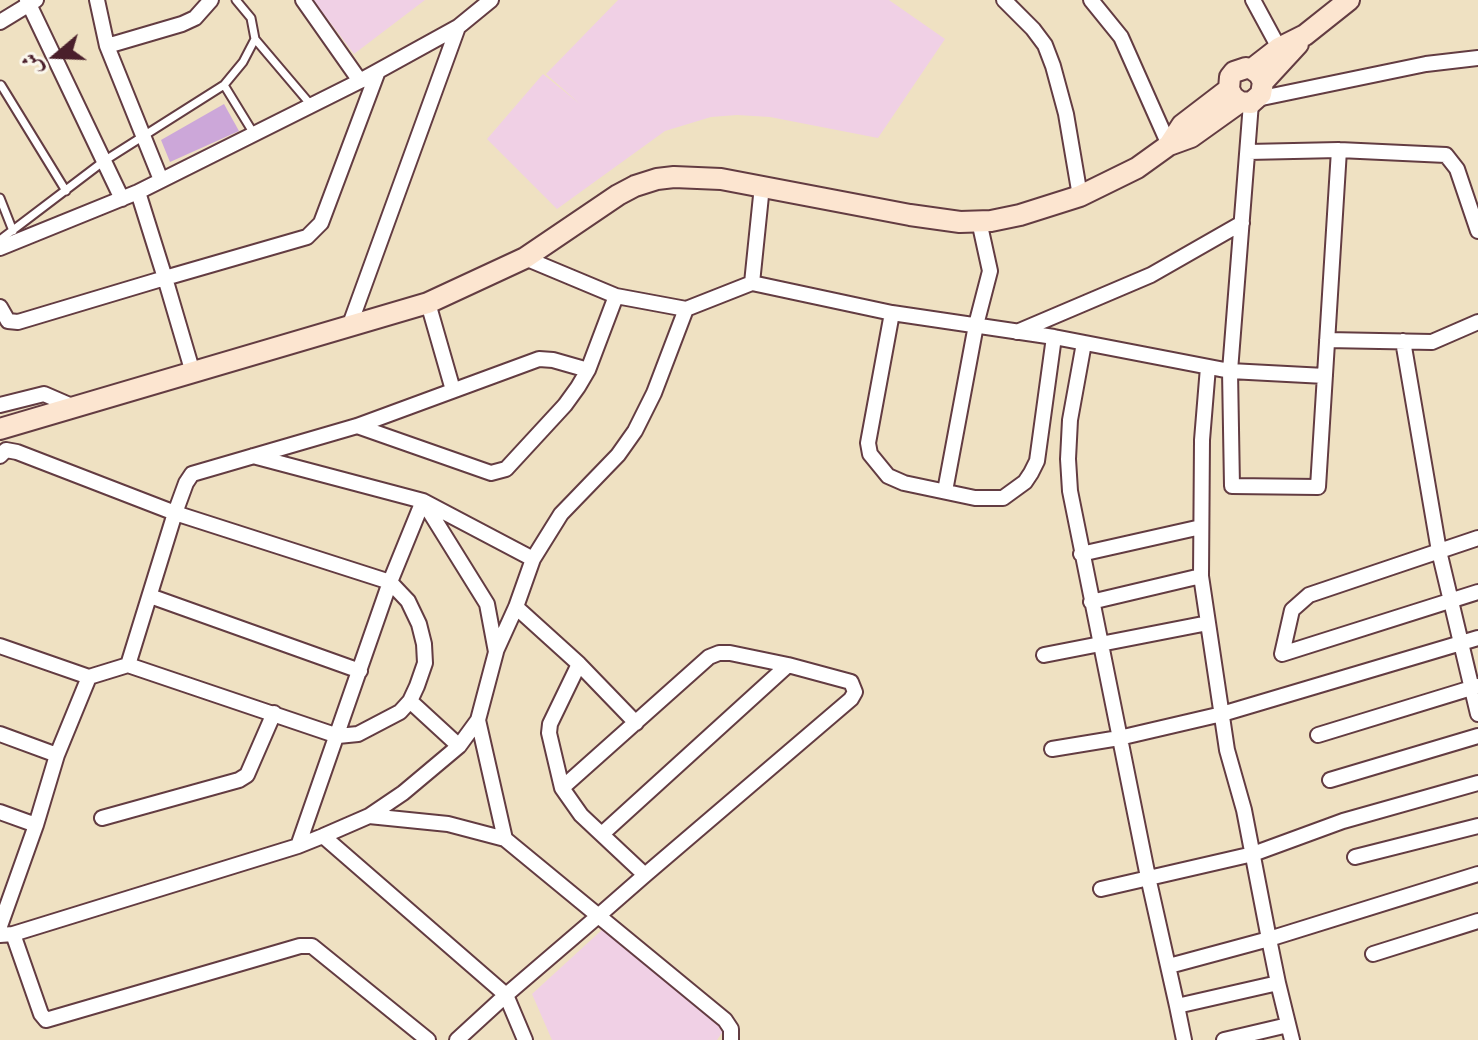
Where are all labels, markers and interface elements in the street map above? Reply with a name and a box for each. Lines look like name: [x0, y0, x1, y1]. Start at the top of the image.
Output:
north arrow: [16, 16, 96, 96]
text: ش: [17, 49, 49, 79]

